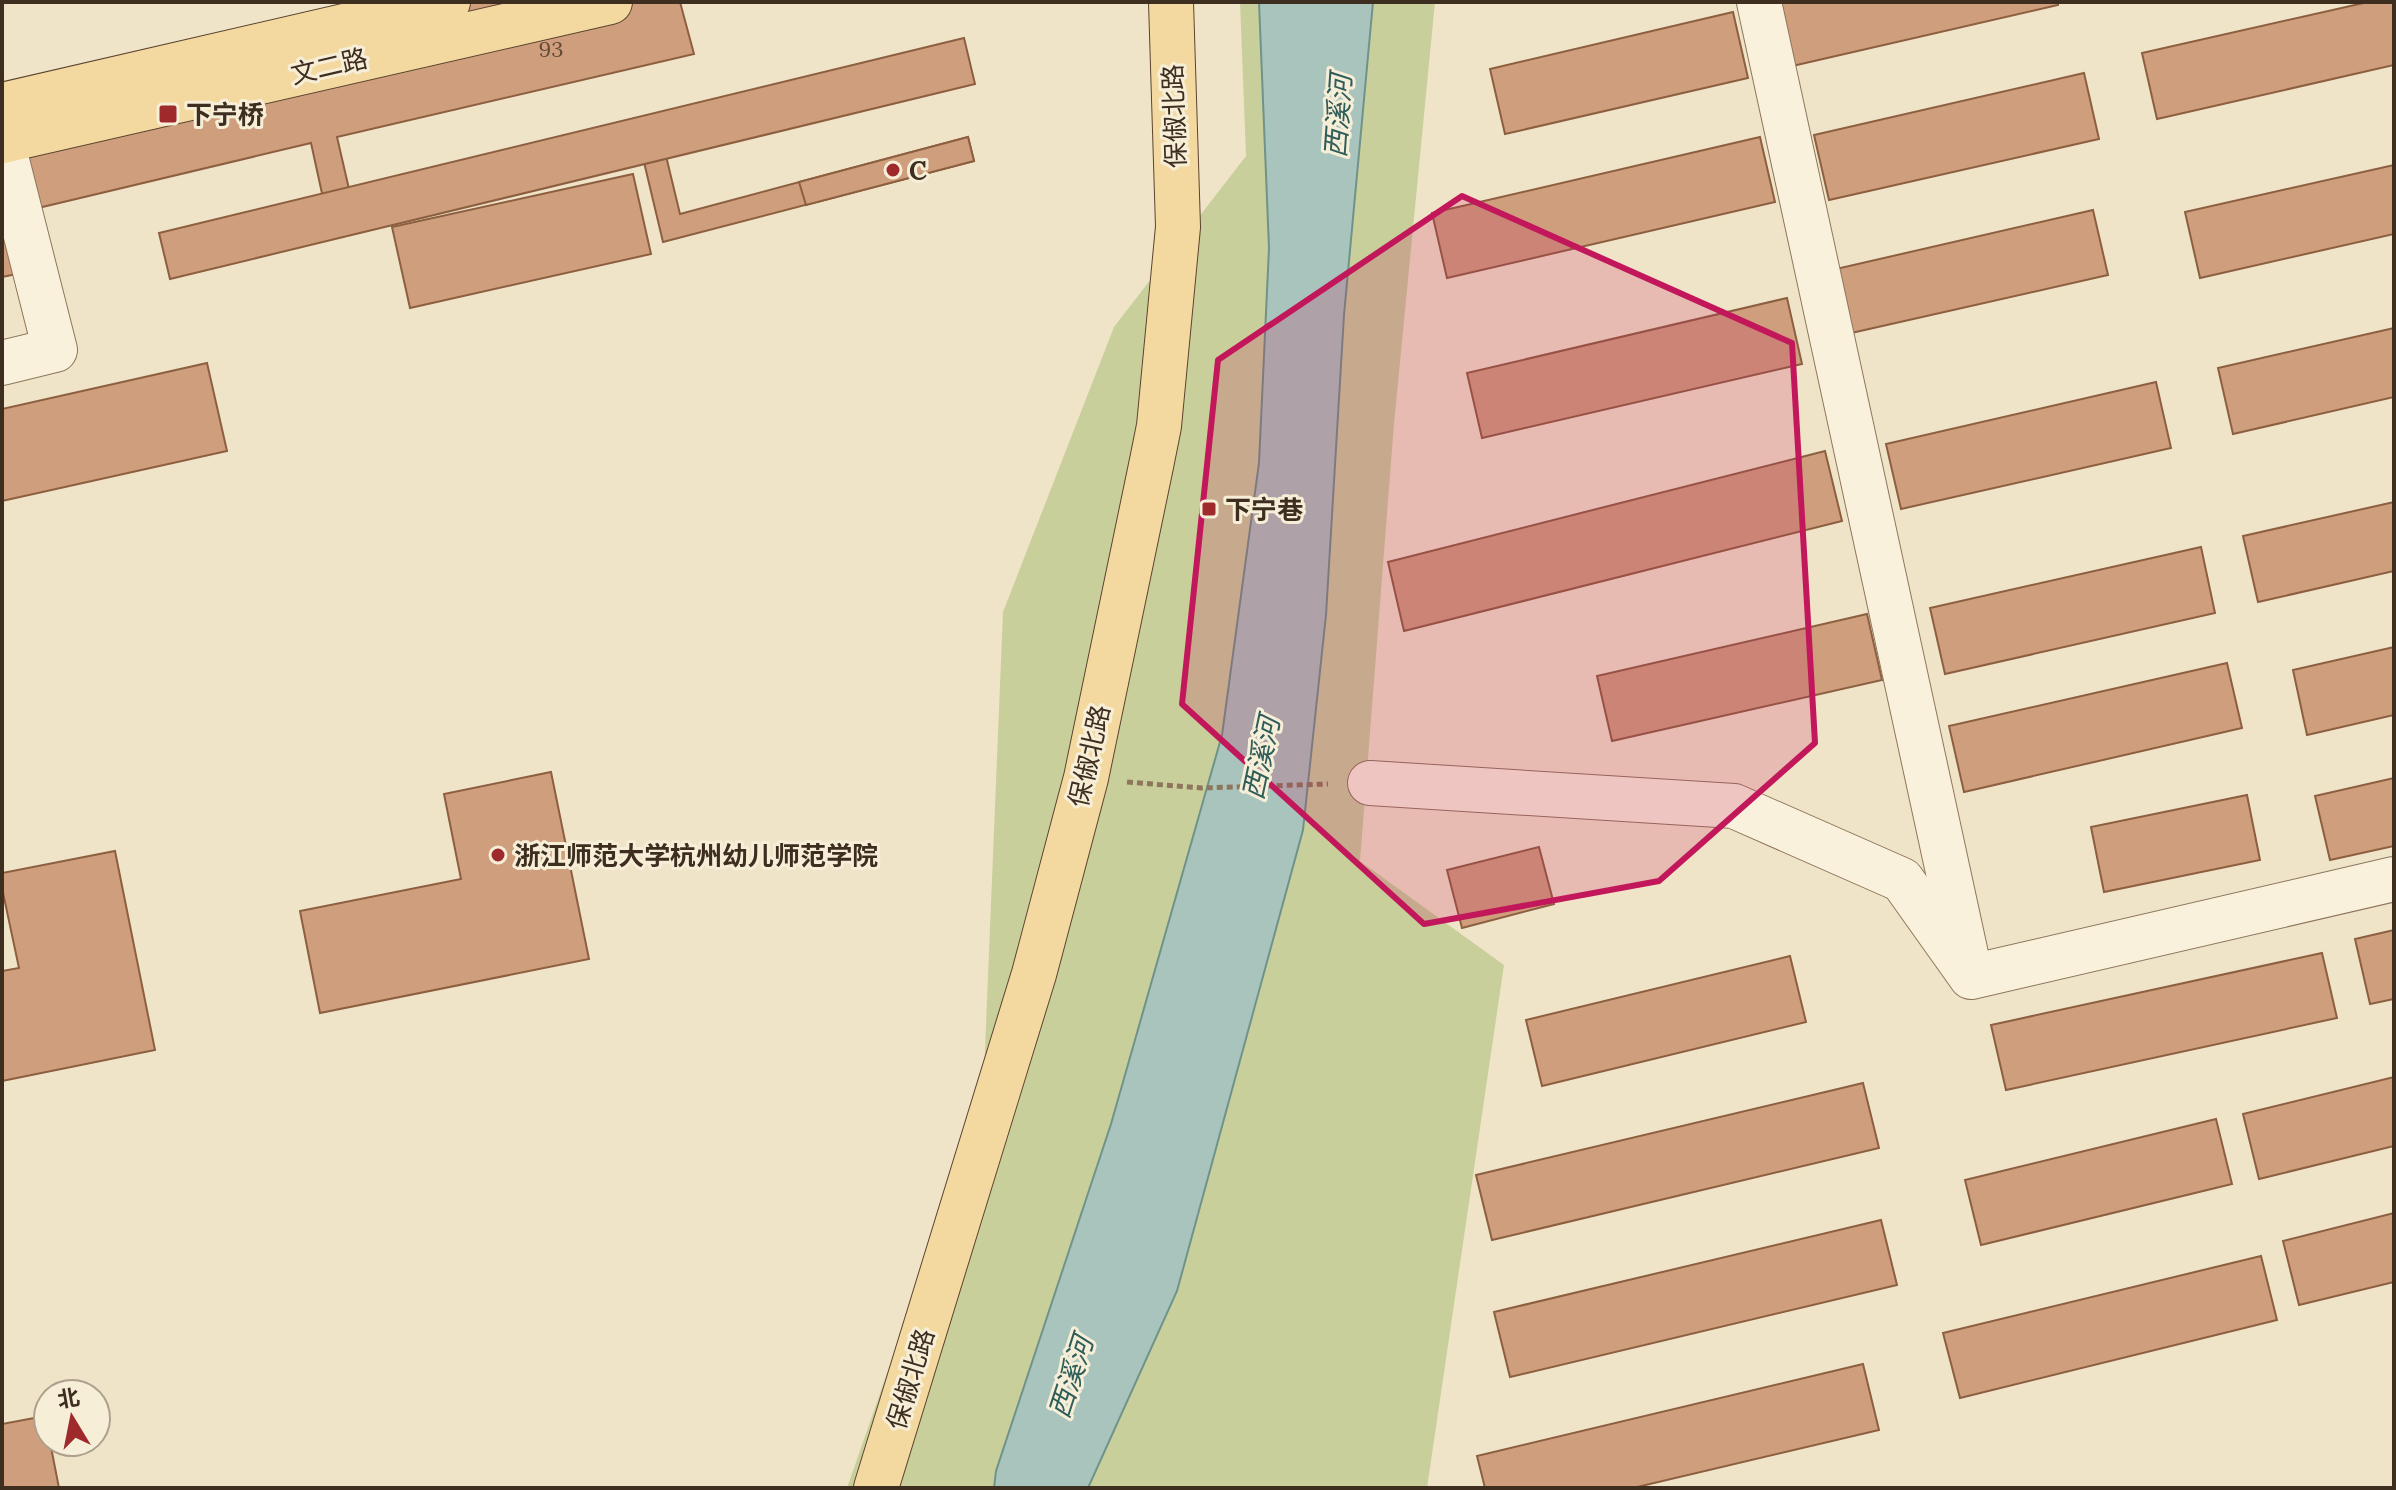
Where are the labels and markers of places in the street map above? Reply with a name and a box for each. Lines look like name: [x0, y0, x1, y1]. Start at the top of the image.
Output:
place label: 下宁桥: [186, 98, 264, 131]
marker: 下宁桥: [157, 103, 179, 125]
place label: C: [909, 154, 927, 187]
marker: C: [884, 161, 902, 179]
place label: 下宁巷: [1225, 493, 1303, 526]
marker: 下宁巷: [1200, 500, 1218, 518]
place label: 浙江师范大学杭州幼儿师范学院: [514, 839, 878, 872]
marker: 浙江师范大学杭州幼儿师范学院: [489, 846, 507, 864]

